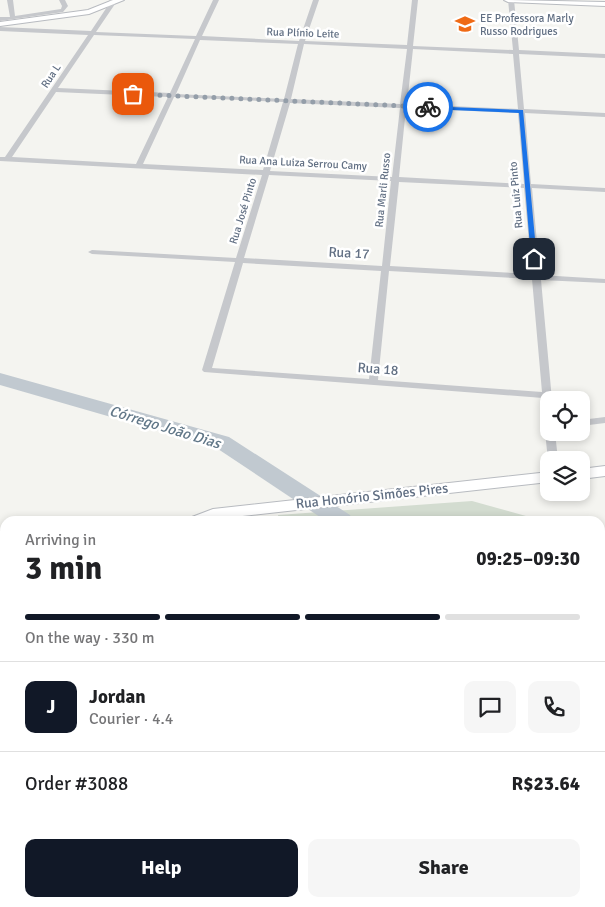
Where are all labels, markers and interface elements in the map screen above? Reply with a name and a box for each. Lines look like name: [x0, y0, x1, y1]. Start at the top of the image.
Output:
place label: EE Professora Marly Russo Rodrigues: [480, 12, 574, 38]
school or university icon: EE Professora Marly Russo Rodrigues: [454, 13, 476, 35]
street label: Rua Plínio Leite: [266, 25, 340, 41]
street label: Rua L: [38, 61, 64, 90]
pin: [112, 73, 154, 115]
icon: bag: [119, 80, 147, 108]
courier: [403, 82, 453, 132]
icon: bike: [414, 93, 442, 121]
street label: Rua Marli Russo: [373, 152, 393, 228]
street label: Rua Ana Luiza Serrou Camy: [239, 153, 368, 173]
street label: Rua Luiz Pinto: [507, 161, 525, 229]
street label: Rua José Pinto: [227, 176, 259, 246]
pin: [513, 238, 555, 280]
street label: Rua 17: [328, 243, 370, 263]
icon: home: [520, 245, 548, 273]
street label: Rua 18: [357, 359, 399, 379]
map controls: [540, 391, 590, 501]
button: locate: [540, 391, 590, 441]
water label: Córrego João Dias: [107, 402, 224, 453]
button: layers: [540, 451, 590, 501]
street label: Rua Honório Simões Pires: [295, 480, 449, 512]
text: Arriving in: [25, 530, 96, 550]
text: 09:25–09:30: [476, 547, 580, 571]
text: 3 min: [25, 549, 102, 588]
text: On the way · 330 m: [25, 628, 155, 648]
button: chat: [464, 681, 516, 733]
button: phone: [528, 681, 580, 733]
text: Jordan: [89, 685, 146, 709]
text: J: [47, 695, 55, 719]
text: Courier · 4.4: [89, 709, 173, 729]
text: Order #3088: [25, 772, 128, 796]
text: R$23.64: [512, 772, 580, 796]
button: Help: [25, 839, 298, 897]
button: Share: [308, 839, 580, 897]

